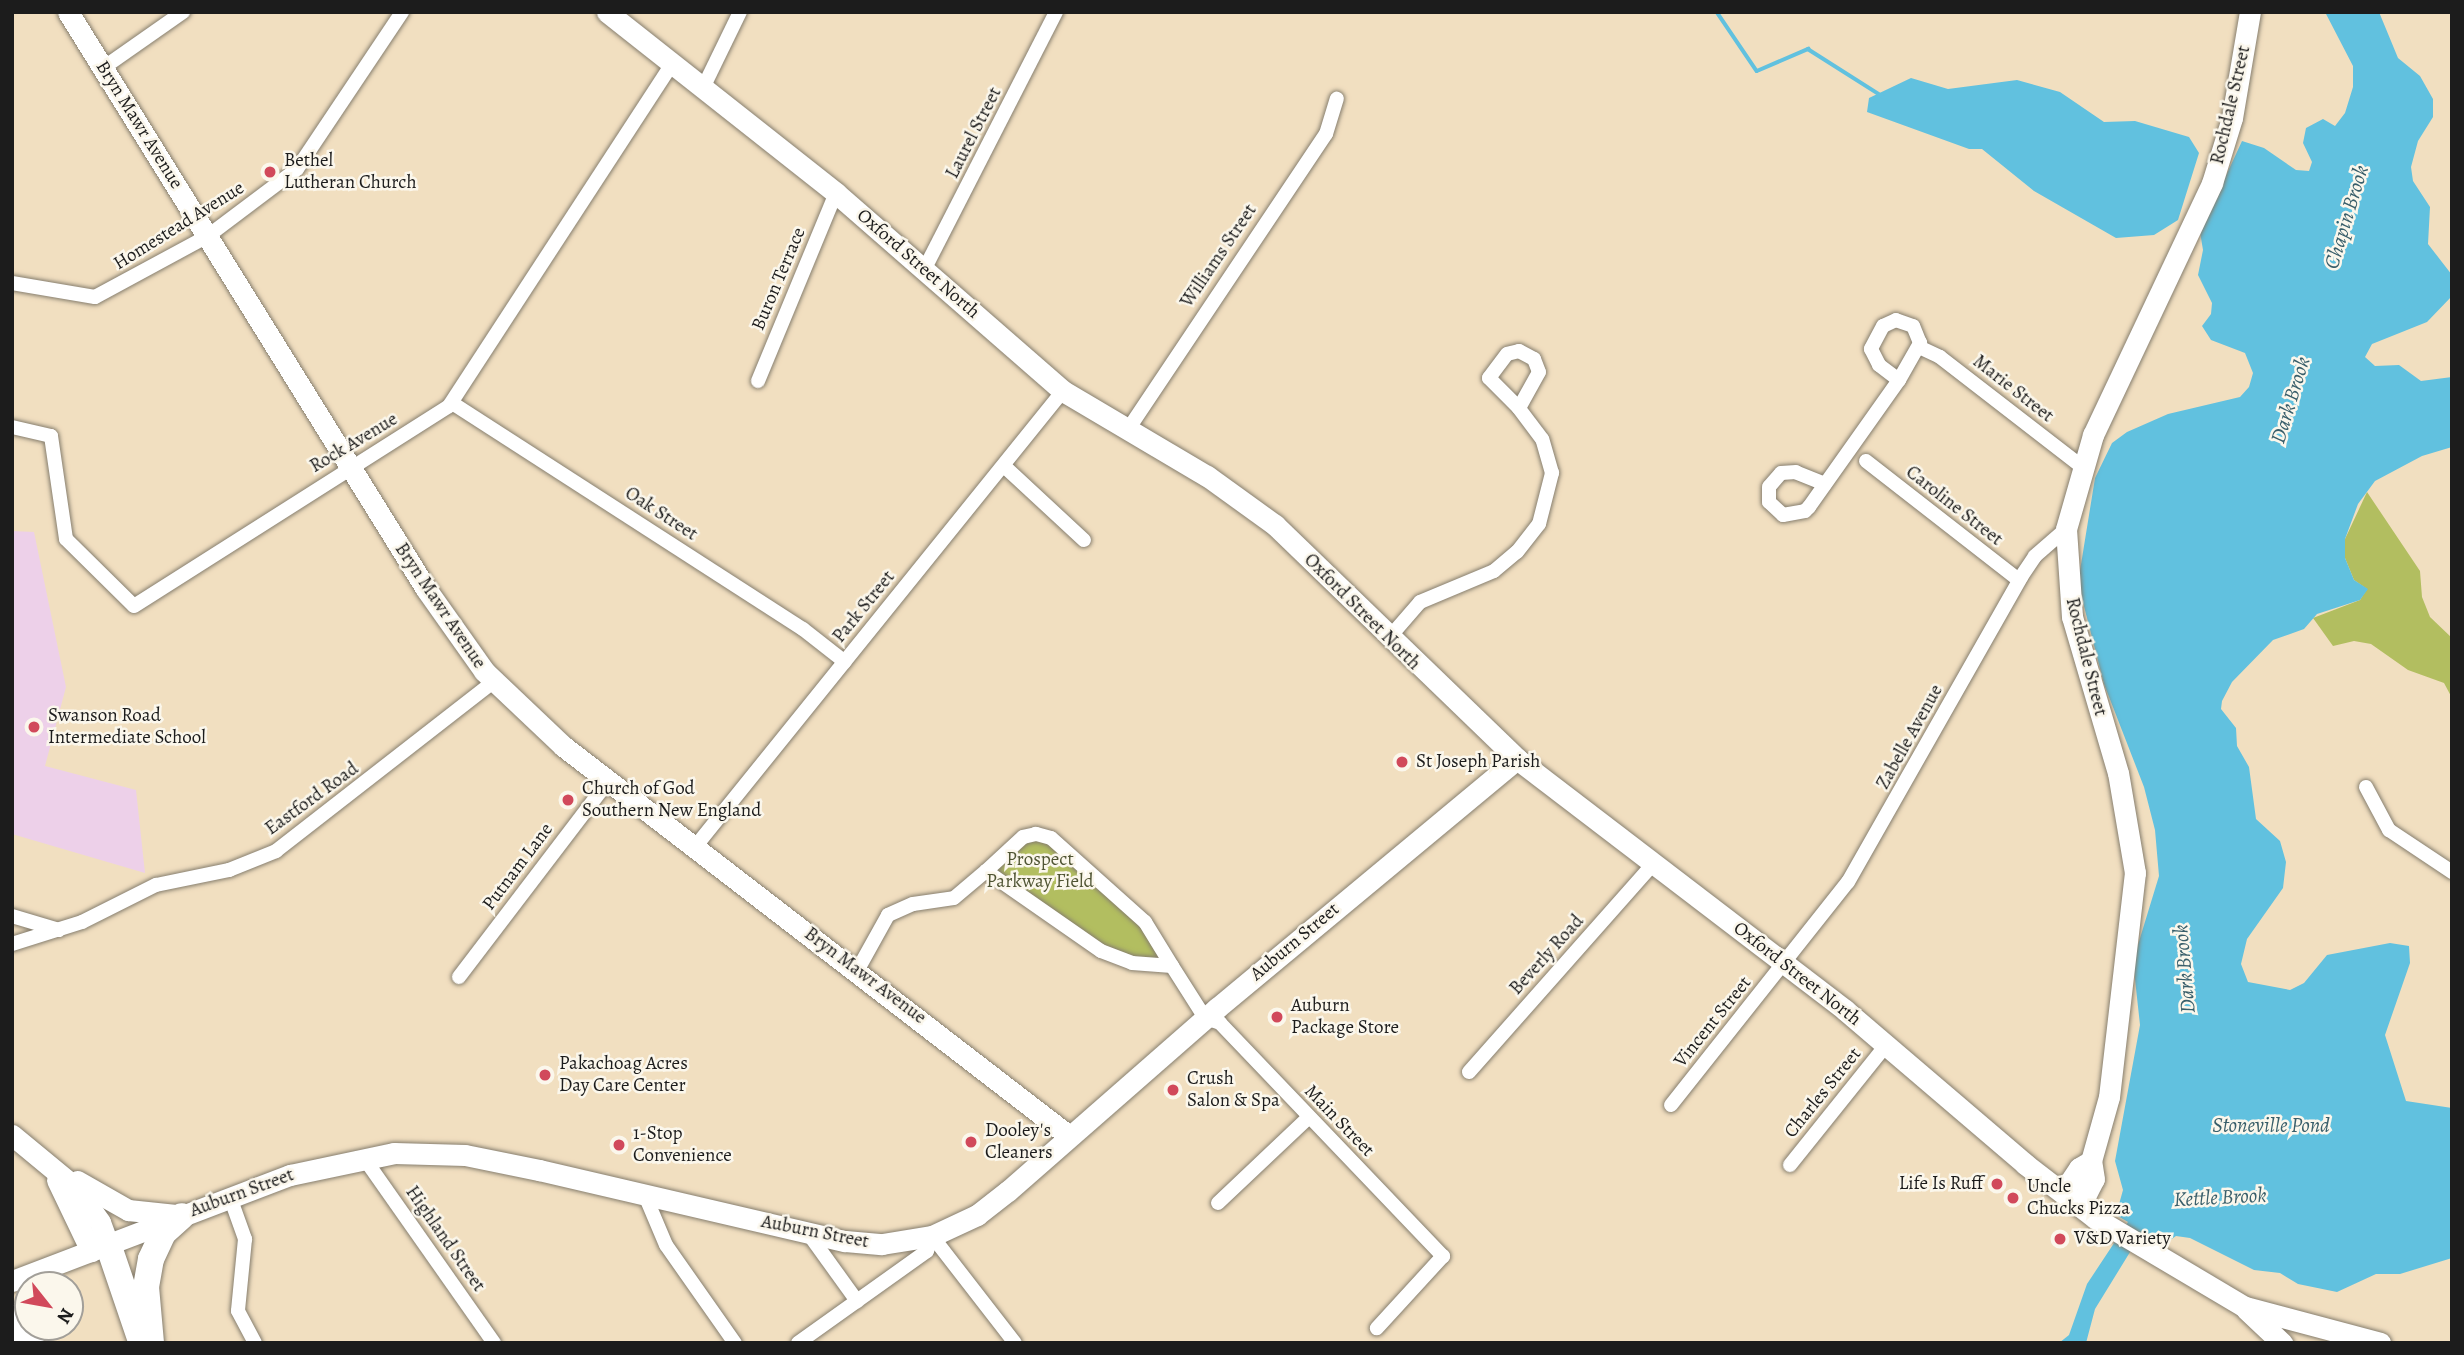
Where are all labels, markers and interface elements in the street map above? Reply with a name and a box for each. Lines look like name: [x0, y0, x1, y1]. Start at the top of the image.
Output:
street label: Rochdale Street: [2206, 43, 2256, 167]
street label: Bryn Mawr Avenue: [90, 57, 188, 193]
street label: Laurel Street: [941, 84, 1007, 182]
place label: Bethel Lutheran Church: [284, 150, 417, 194]
water label: Chapin Brook: [2318, 162, 2374, 272]
marker: Bethel Lutheran Church: [262, 164, 278, 180]
street label: Homestead Avenue: [110, 177, 248, 275]
street label: Williams Street: [1176, 200, 1262, 312]
street label: Oxford Street North: [852, 204, 984, 324]
street label: Buron Terrace: [747, 224, 811, 334]
street label: Marie Street: [1968, 350, 2058, 428]
water label: Dark Brook: [2265, 354, 2315, 446]
street label: Rock Avenue: [306, 408, 402, 478]
street label: Caroline Street: [1901, 461, 2007, 551]
street label: Oak Street: [620, 482, 702, 546]
street label: Bryn Mawr Avenue: [390, 539, 490, 673]
street label: Oxford Street North: [1299, 549, 1425, 675]
street label: Park Street: [828, 566, 900, 648]
street label: Rochdale Street: [2060, 595, 2112, 719]
street label: Zabelle Avenue: [1872, 681, 1948, 793]
place label: Swanson Road Intermediate School: [48, 705, 206, 749]
marker: Swanson Road Intermediate School: [26, 719, 42, 735]
place label: St Joseph Parish: [1416, 751, 1540, 773]
marker: St Joseph Parish: [1394, 754, 1410, 770]
street label: Eastford Road: [261, 758, 363, 840]
place label: Church of God Southern New England: [582, 778, 761, 822]
marker: Church of God Southern New England: [560, 792, 576, 808]
street label: Putnam Lane: [478, 819, 558, 915]
park label: Prospect Parkway Field: [986, 849, 1094, 893]
street label: Auburn Street: [1246, 898, 1344, 986]
street label: Beverly Road: [1505, 910, 1589, 1000]
street label: Oxford Street North: [1729, 917, 1865, 1031]
street label: Bryn Mawr Avenue: [800, 923, 930, 1029]
water label: Dark Brook: [2168, 923, 2200, 1015]
street label: Vincent Street: [1670, 972, 1756, 1072]
place label: Auburn Package Store: [1291, 995, 1399, 1039]
marker: Auburn Package Store: [1269, 1009, 1285, 1025]
street label: Charles Street: [1780, 1043, 1866, 1143]
place label: Pakachoag Acres Day Care Center: [559, 1053, 688, 1097]
marker: Pakachoag Acres Day Care Center: [537, 1067, 553, 1083]
place label: Crush Salon & Spa: [1187, 1068, 1280, 1112]
street label: Main Street: [1299, 1080, 1379, 1162]
marker: Crush Salon & Spa: [1165, 1082, 1181, 1098]
water label: Stoneville Pond: [2212, 1112, 2330, 1138]
place label: Dooley's Cleaners: [985, 1120, 1053, 1164]
place label: 1-Stop Convenience: [633, 1123, 732, 1167]
marker: Dooley's Cleaners: [963, 1134, 979, 1150]
marker: 1-Stop Convenience: [611, 1137, 627, 1153]
street label: Auburn Street: [187, 1164, 297, 1222]
place label: Life Is Ruff: [1899, 1173, 1983, 1195]
marker: Life Is Ruff: [1989, 1176, 2005, 1192]
place label: Uncle Chucks Pizza: [2027, 1176, 2130, 1220]
street label: Highland Street: [400, 1182, 490, 1296]
water label: Kettle Brook: [2173, 1182, 2267, 1212]
marker: Uncle Chucks Pizza: [2005, 1190, 2021, 1206]
street label: Auburn Street: [759, 1210, 871, 1254]
place label: V&D Variety: [2074, 1228, 2171, 1250]
marker: V&D Variety: [2052, 1231, 2068, 1247]
north arrow: [14, 1271, 84, 1341]
text: N: [51, 1303, 80, 1328]

